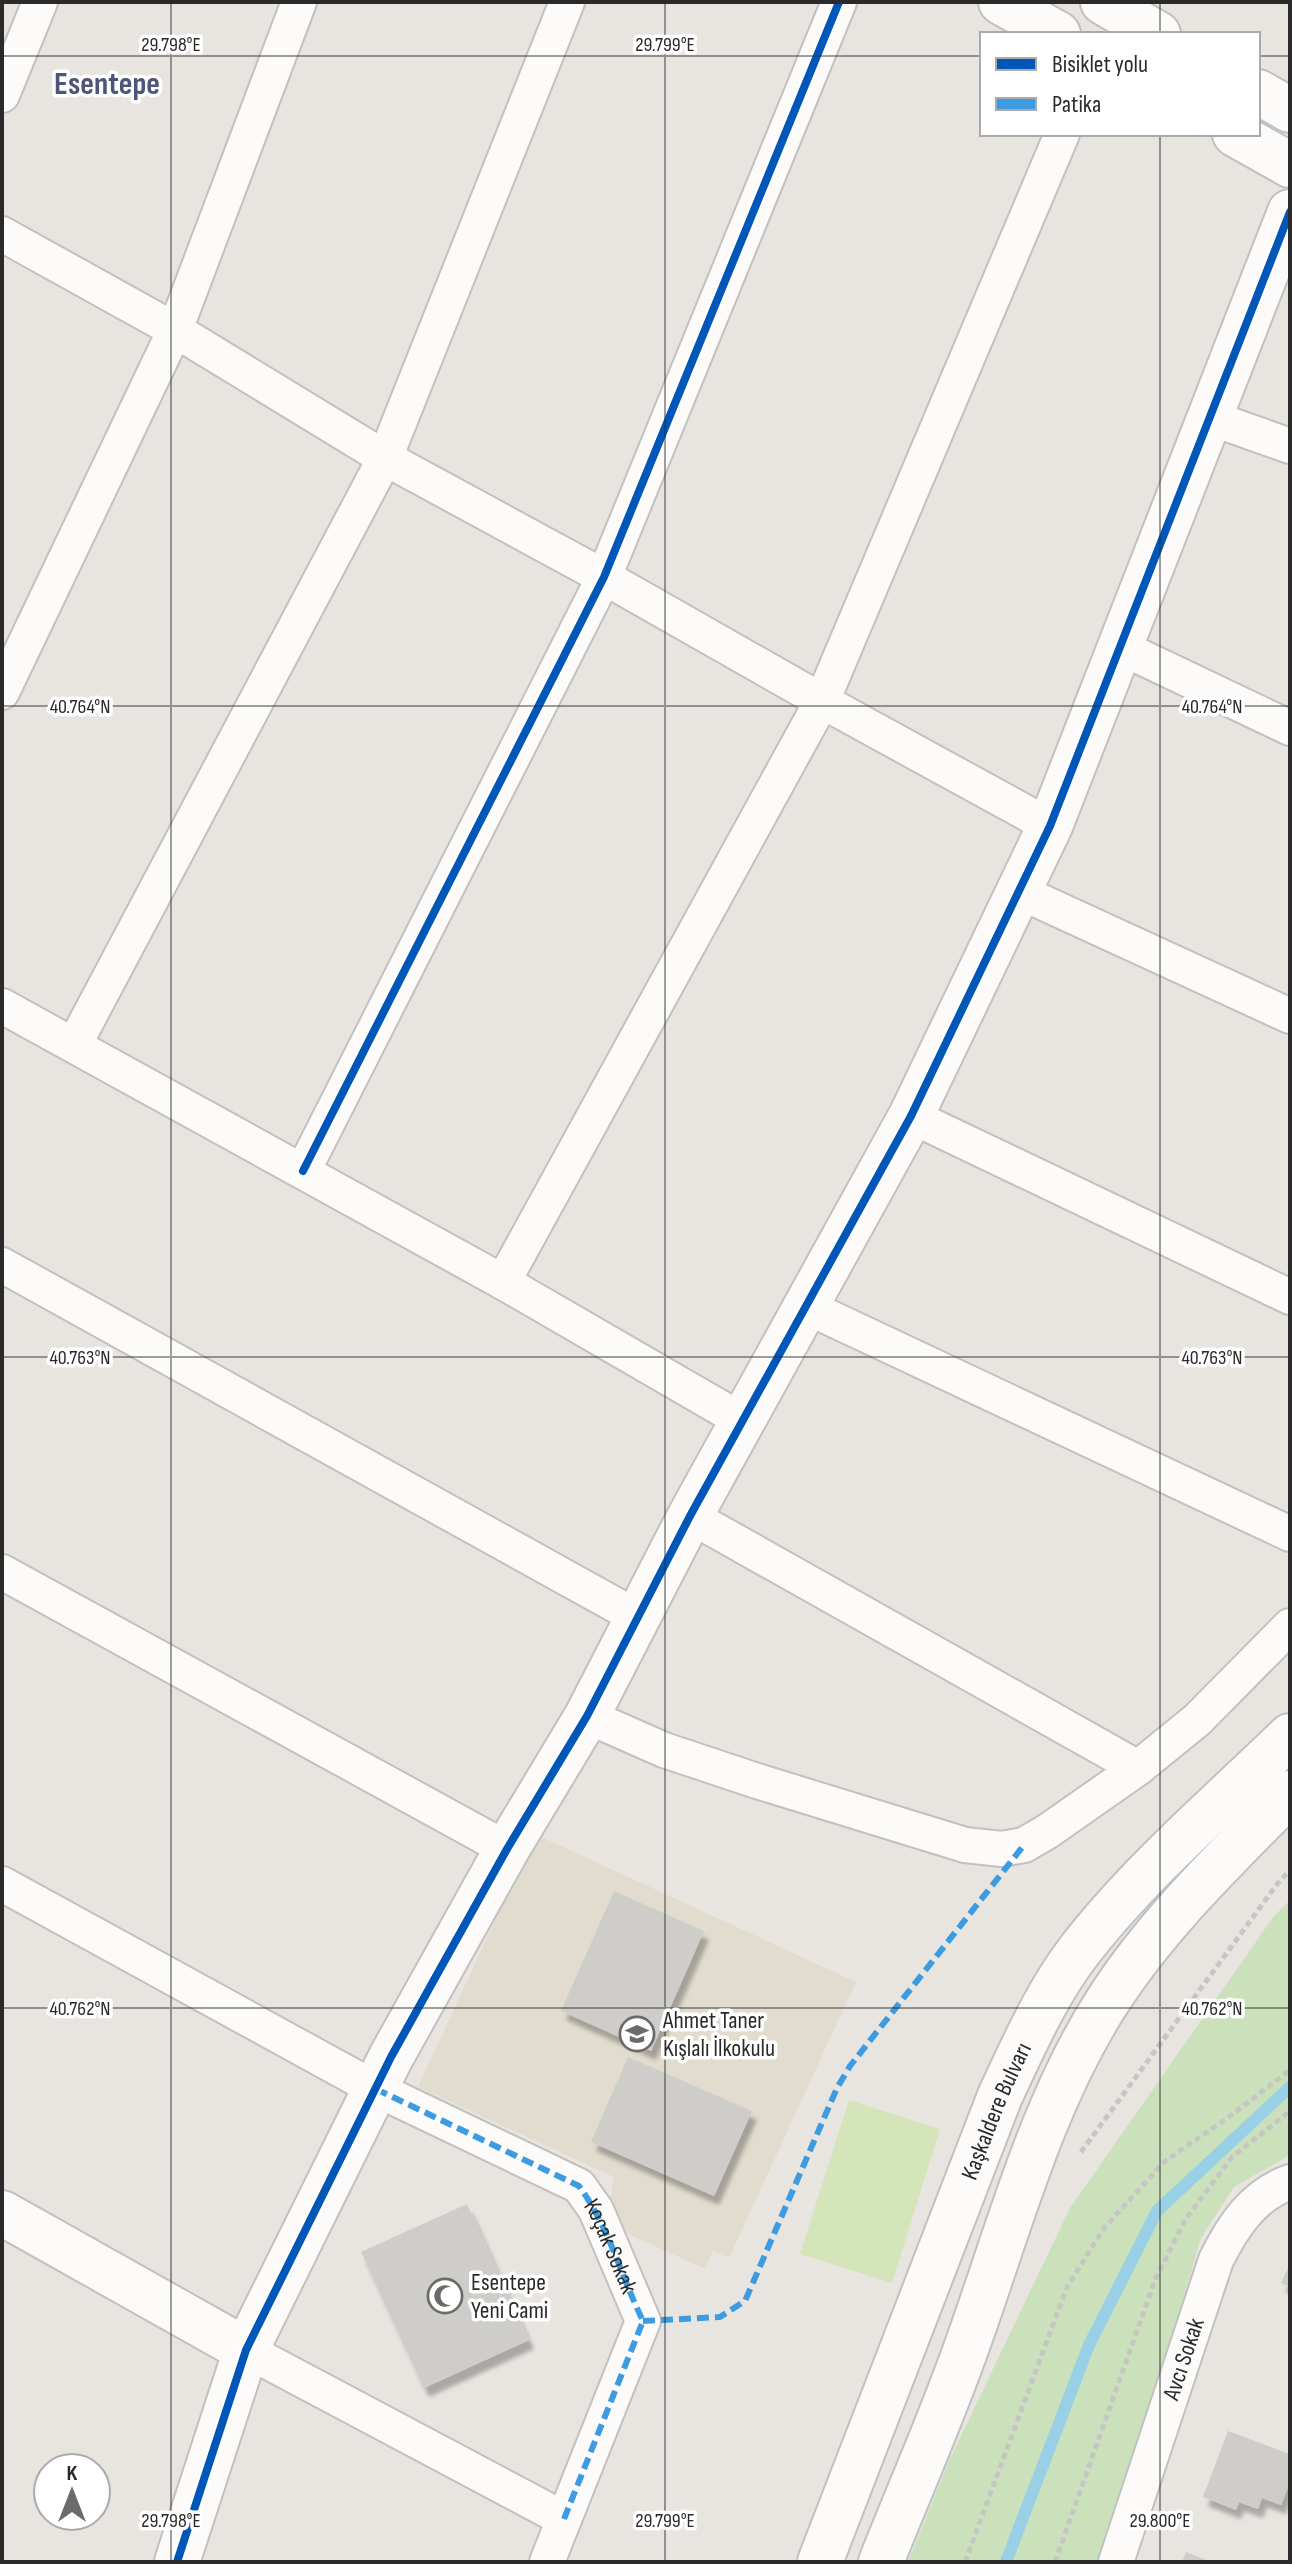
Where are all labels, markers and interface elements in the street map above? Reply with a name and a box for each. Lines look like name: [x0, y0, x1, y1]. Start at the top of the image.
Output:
legend: [980, 32, 1260, 136]
text: 29.798°E: [141, 33, 201, 57]
text: 29.799°E: [635, 33, 695, 57]
text: Bisiklet yolu: [1052, 50, 1148, 79]
district label: Esentepe: [54, 65, 160, 104]
text: Patika: [1052, 90, 1101, 119]
text: 40.764°N: [50, 695, 110, 719]
text: 40.764°N: [1182, 695, 1242, 719]
text: 40.763°N: [49, 1346, 111, 1370]
text: 40.763°N: [1181, 1346, 1243, 1370]
text: 40.762°N: [49, 1997, 111, 2021]
text: 40.762°N: [1181, 1997, 1243, 2021]
place label: Ahmet Taner Kışlalı İlkokulu: [662, 2006, 775, 2063]
school or university icon: Ahmet Taner Kışlalı İlkokulu: [618, 2015, 656, 2053]
street label: Kaşkaldere Bulvarı: [955, 2038, 1038, 2184]
street label: Koçak Sokak: [578, 2193, 644, 2298]
place label: Esentepe Yeni Cami: [471, 2268, 548, 2325]
mosque icon: Esentepe Yeni Cami: [426, 2277, 464, 2315]
street label: Avcı Sokak: [1156, 2314, 1211, 2405]
north arrow: [32, 2452, 112, 2532]
text: K: [67, 2460, 78, 2487]
text: 29.798°E: [141, 2509, 201, 2533]
text: 29.799°E: [635, 2509, 695, 2533]
text: 29.800°E: [1129, 2509, 1191, 2533]

